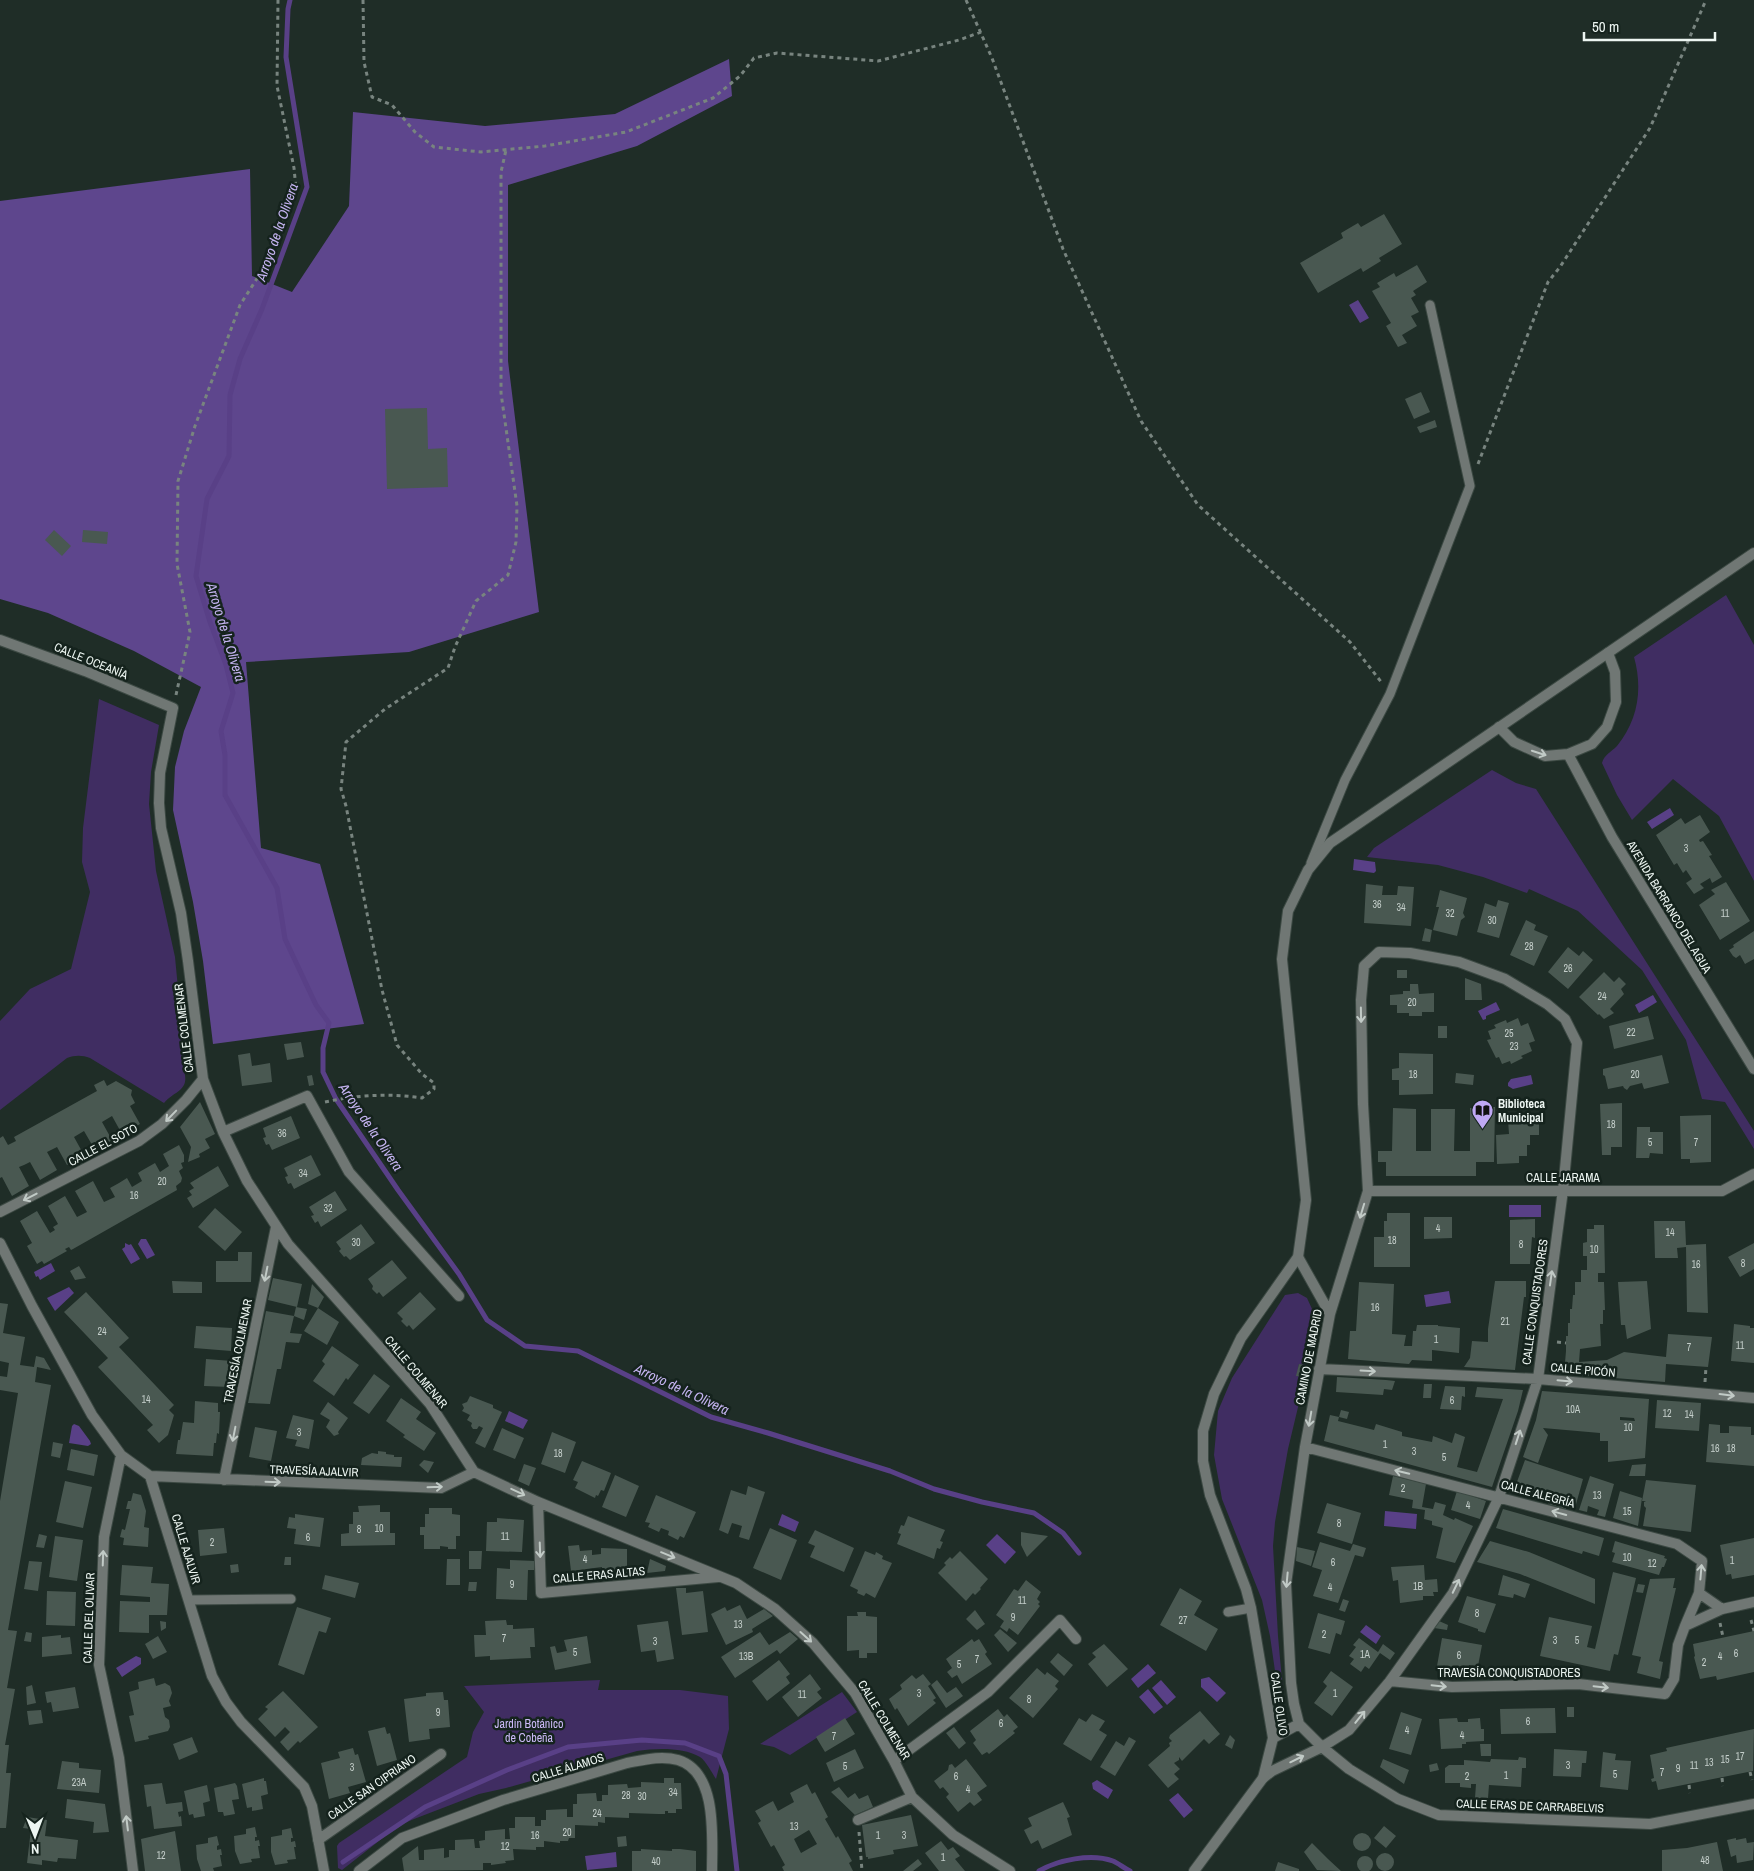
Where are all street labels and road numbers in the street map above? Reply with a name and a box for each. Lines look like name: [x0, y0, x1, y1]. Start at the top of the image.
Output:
street label: CALLE OCEANÍA: [52, 639, 131, 683]
street label: AVENIDA BARRANCO DEL AGUA: [1622, 837, 1715, 977]
street label: CALLE COLMENAR: [171, 983, 197, 1073]
street label: CALLE EL SOTO: [66, 1120, 141, 1170]
street label: CALLE JARAMA: [1526, 1170, 1600, 1186]
street label: CALLE CONQUISTADORES: [1518, 1238, 1552, 1366]
street label: TRAVESÍA COLMENAR: [220, 1297, 256, 1405]
street label: CAMINO DE MADRID: [1292, 1308, 1326, 1406]
street label: CALLE COLMENAR: [381, 1333, 451, 1411]
street label: CALLE PICÓN: [1550, 1359, 1616, 1381]
street label: TRAVESÍA AJALVIR: [269, 1461, 359, 1481]
street label: CALLE ALEGRÍA: [1499, 1476, 1577, 1512]
street label: CALLE AJALVIR: [168, 1512, 204, 1586]
street label: CALLE ERAS ALTAS: [552, 1563, 646, 1587]
street label: CALLE DEL OLIVAR: [79, 1572, 99, 1664]
street label: TRAVESÍA CONQUISTADORES: [1438, 1665, 1581, 1681]
street label: CALLE OLIVO: [1267, 1671, 1291, 1737]
street label: CALLE COLMENAR: [854, 1677, 914, 1763]
street label: CALLE ÁLAMOS: [530, 1749, 606, 1787]
street label: CALLE SAN CIPRIANO: [325, 1750, 420, 1824]
street label: CALLE ERAS DE CARRABELVIS: [1456, 1795, 1605, 1817]

